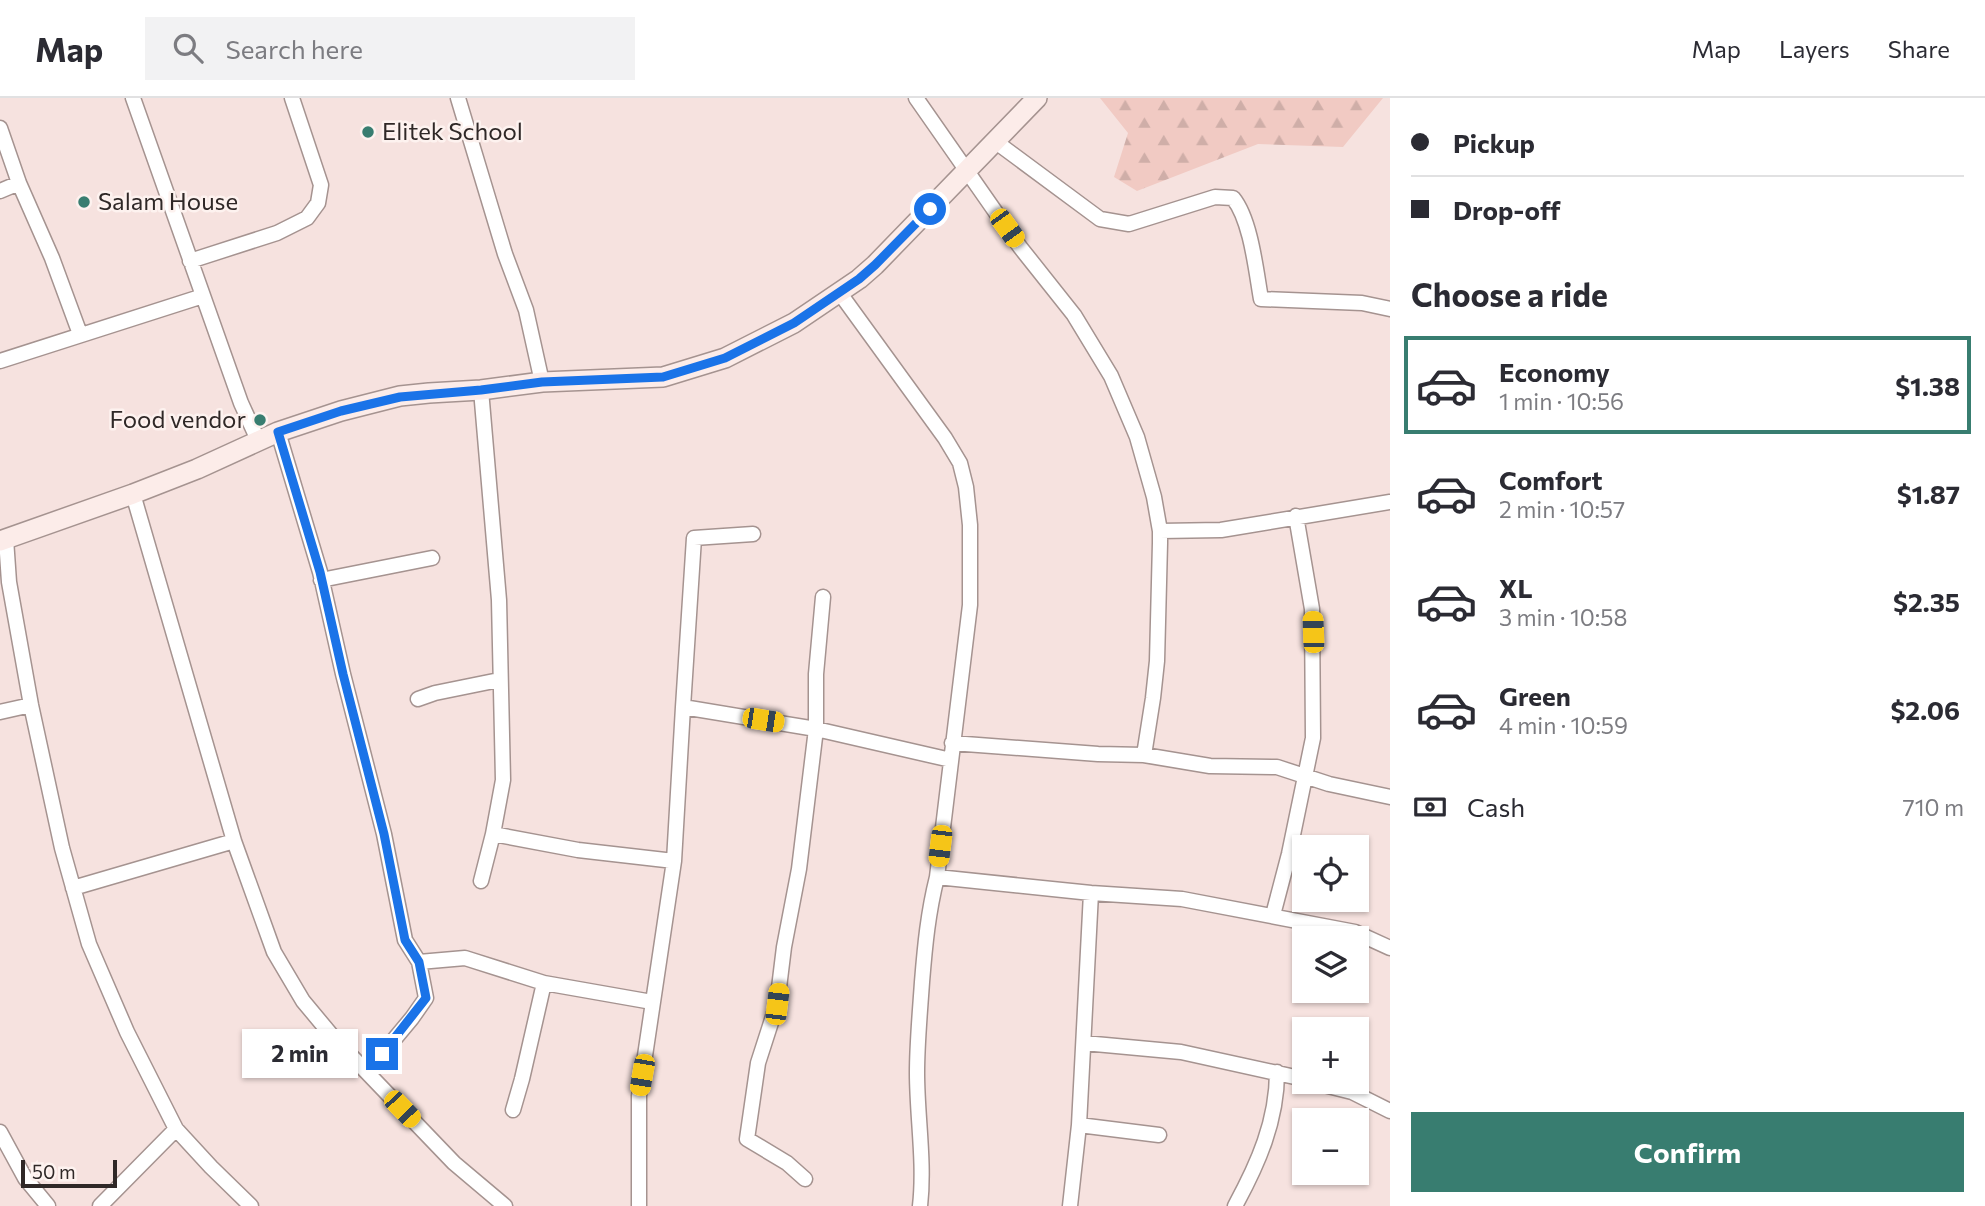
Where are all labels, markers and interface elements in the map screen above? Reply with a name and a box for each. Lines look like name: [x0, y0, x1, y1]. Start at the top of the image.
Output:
search box: [145, 17, 635, 80]
text: Map: [35, 28, 103, 69]
icon: search: [169, 29, 207, 67]
text: Search here: [225, 33, 363, 64]
text: Map: [1692, 34, 1741, 63]
text: Layers: [1779, 34, 1850, 63]
text: Share: [1888, 34, 1950, 63]
place label: Elitek School: [382, 116, 523, 145]
marker: Elitek School: [360, 124, 376, 140]
text: Pickup: [1453, 127, 1535, 158]
place label: Salam House: [98, 186, 238, 215]
route start: [914, 193, 946, 225]
marker: Salam House: [76, 194, 92, 210]
text: Drop-off: [1453, 194, 1560, 225]
car: [987, 205, 1028, 251]
text: Choose a ride: [1411, 274, 1608, 314]
icon: car: [1415, 354, 1478, 417]
text: Economy: [1499, 356, 1610, 387]
text: $1.38: [1895, 370, 1960, 401]
text: 1 min · 10:56: [1499, 387, 1624, 415]
place label: Food vendor: [110, 404, 246, 433]
marker: Food vendor: [252, 412, 268, 428]
icon: car: [1415, 462, 1478, 525]
text: Comfort: [1499, 464, 1602, 495]
text: $1.87: [1897, 478, 1960, 509]
text: 2 min · 10:57: [1499, 495, 1625, 523]
icon: car: [1415, 570, 1478, 633]
text: XL: [1499, 572, 1533, 603]
text: $2.35: [1893, 586, 1960, 617]
text: 3 min · 10:58: [1499, 603, 1627, 631]
car: [1302, 611, 1325, 653]
icon: car: [1415, 678, 1478, 741]
text: Green: [1499, 680, 1571, 711]
text: $2.06: [1890, 694, 1960, 725]
car: [741, 706, 786, 734]
text: 4 min · 10:59: [1499, 711, 1628, 739]
icon: cash: [1411, 788, 1449, 826]
text: Cash: [1467, 791, 1525, 822]
text: 710 m: [1903, 793, 1964, 821]
car: [928, 824, 953, 868]
map controls: [1292, 835, 1369, 1185]
button: locate: [1292, 835, 1369, 912]
button: layers: [1292, 926, 1369, 1003]
car: [765, 982, 790, 1026]
button: +: [1292, 1017, 1369, 1094]
callout: 2 min: [242, 1030, 358, 1079]
route end: [366, 1038, 398, 1070]
text: 2 min: [271, 1039, 329, 1067]
car: [629, 1052, 656, 1098]
car: [380, 1087, 425, 1131]
button: −: [1292, 1108, 1369, 1185]
button: Confirm: [1411, 1112, 1964, 1192]
scale bar: [21, 1157, 117, 1189]
text: 50 m: [32, 1160, 76, 1183]

